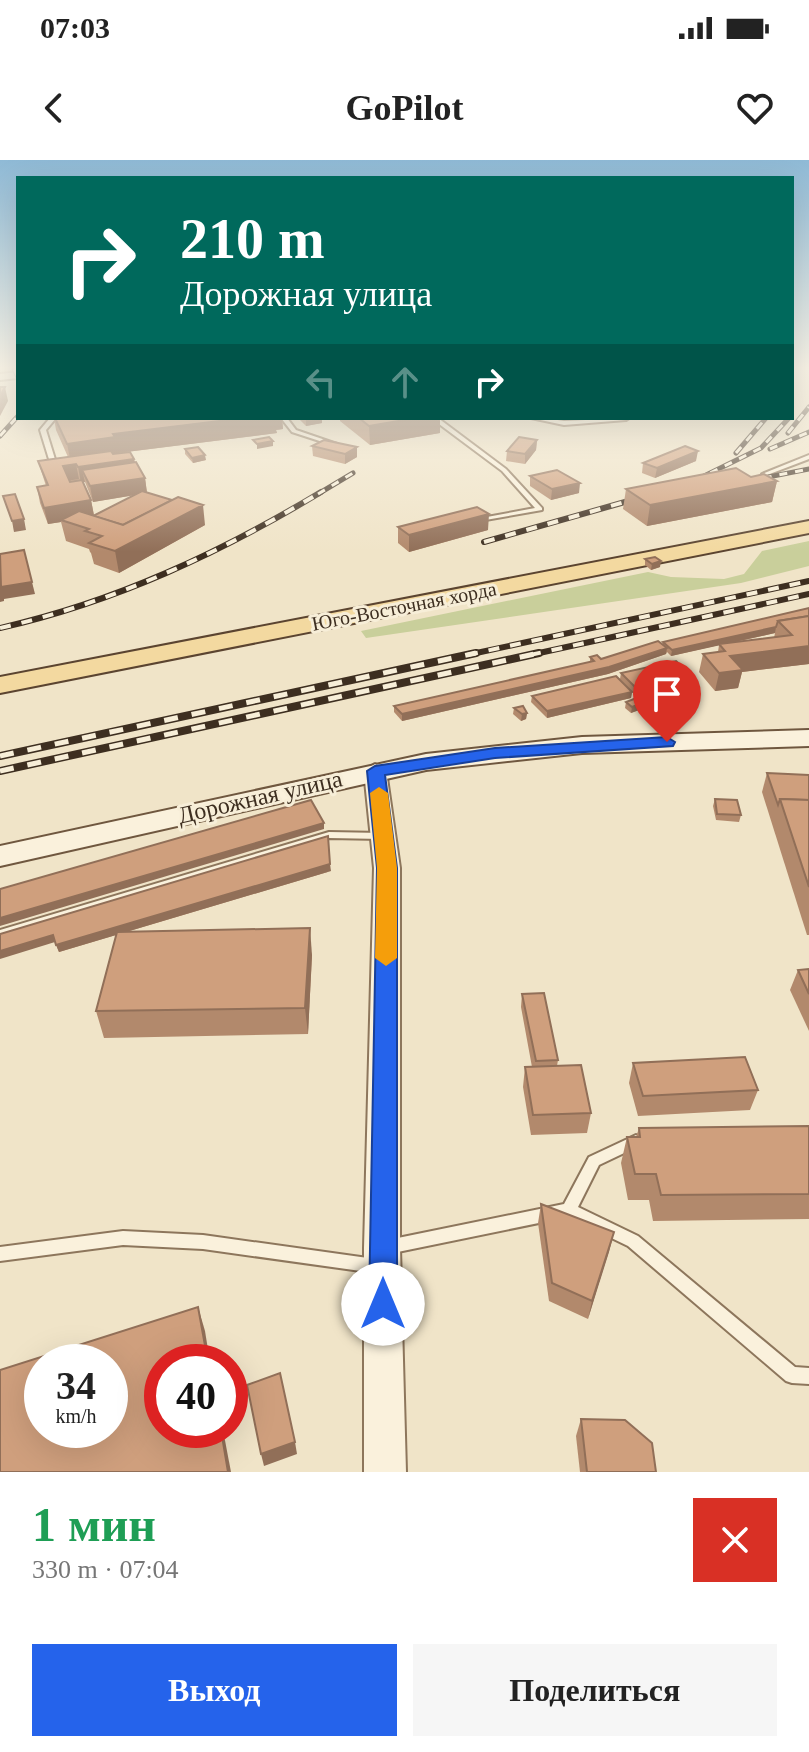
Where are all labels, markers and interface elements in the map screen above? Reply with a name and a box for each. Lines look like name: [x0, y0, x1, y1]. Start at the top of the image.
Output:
text: 07:03: [40, 11, 110, 44]
icon: back: [32, 86, 76, 130]
icon: heart: [733, 86, 777, 130]
text: GoPilot: [346, 88, 463, 128]
icon: right: [48, 208, 152, 312]
text: 210 m: [180, 208, 325, 270]
text: Дорожная улица: [180, 274, 432, 314]
icon: left: [299, 360, 343, 404]
icon: ahead: [383, 360, 427, 404]
icon: right: [467, 360, 511, 404]
street label: Юго-Восточная хорда: [310, 577, 498, 636]
pin: [633, 660, 701, 742]
icon: arrive: [645, 672, 689, 716]
street label: Дорожная улица: [175, 765, 345, 829]
position arrow: [341, 1262, 425, 1346]
speed limit sign: 40: [144, 1344, 248, 1448]
text: 34: [56, 1363, 96, 1408]
text: km/h: [55, 1405, 97, 1427]
text: 1 мин: [32, 1498, 156, 1551]
button: close: [693, 1498, 777, 1582]
text: 330 m · 07:04: [32, 1555, 179, 1584]
button: Выход: [32, 1644, 397, 1736]
button: Поделиться: [413, 1644, 777, 1736]

